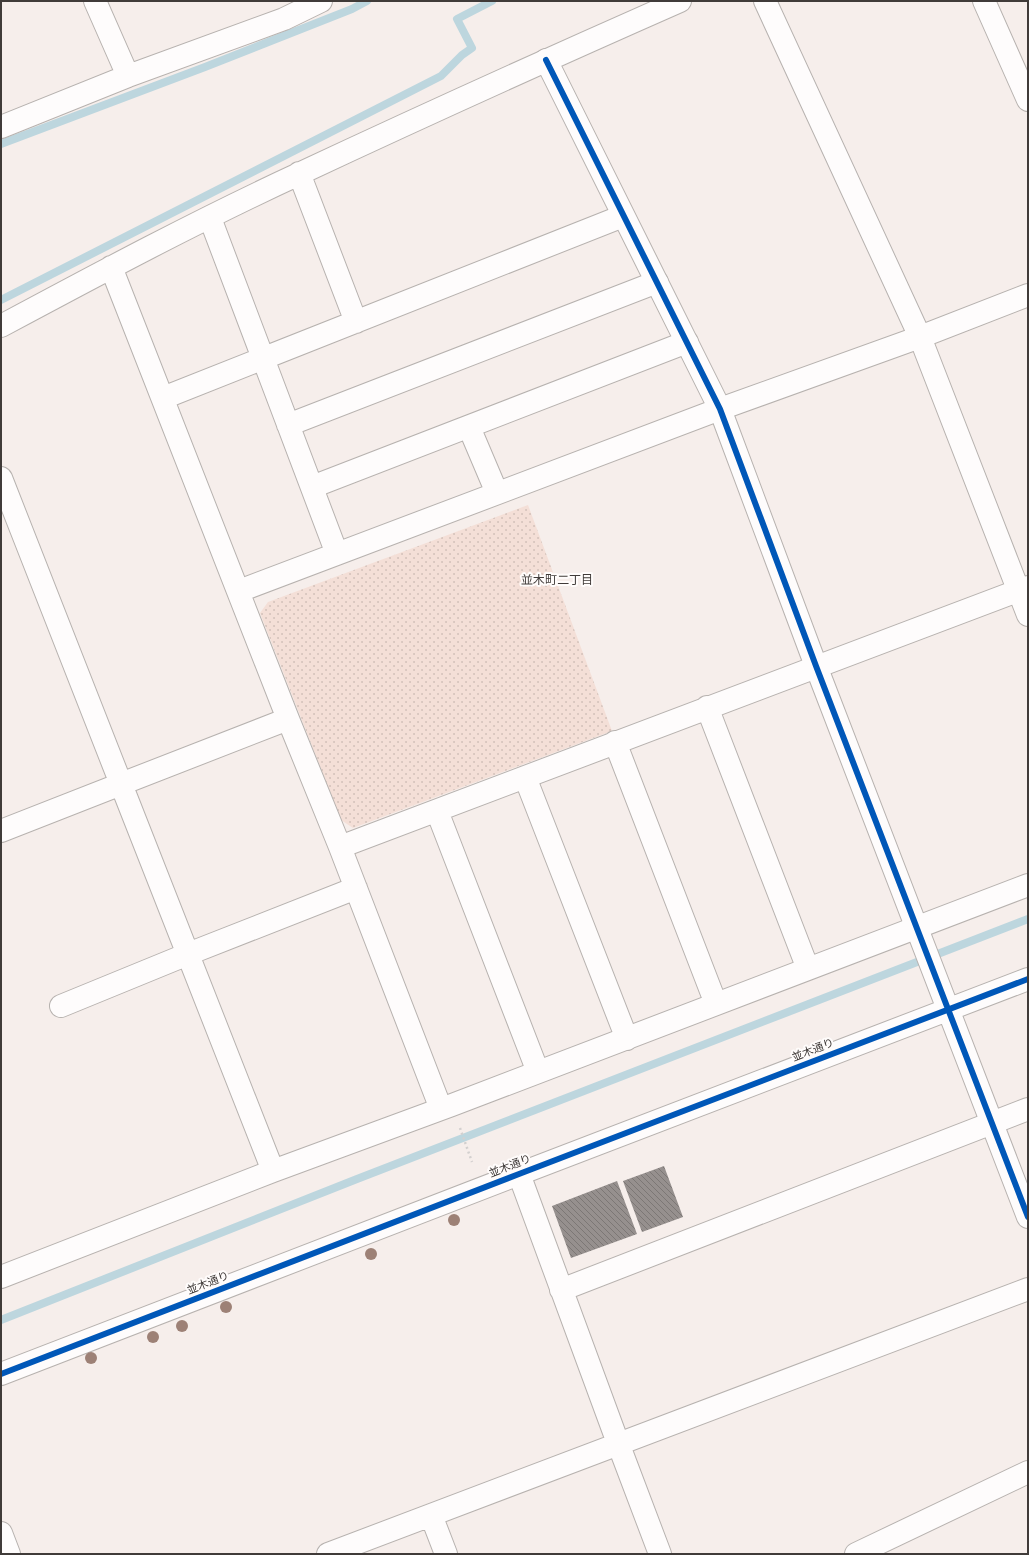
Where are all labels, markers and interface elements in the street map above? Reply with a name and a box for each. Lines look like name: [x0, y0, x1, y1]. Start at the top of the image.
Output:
district label: 並木町二丁目: [521, 573, 593, 587]
street label: 並木通り: [790, 1036, 836, 1064]
street label: 並木通り: [487, 1152, 533, 1180]
street label: 並木通り: [185, 1269, 231, 1297]

